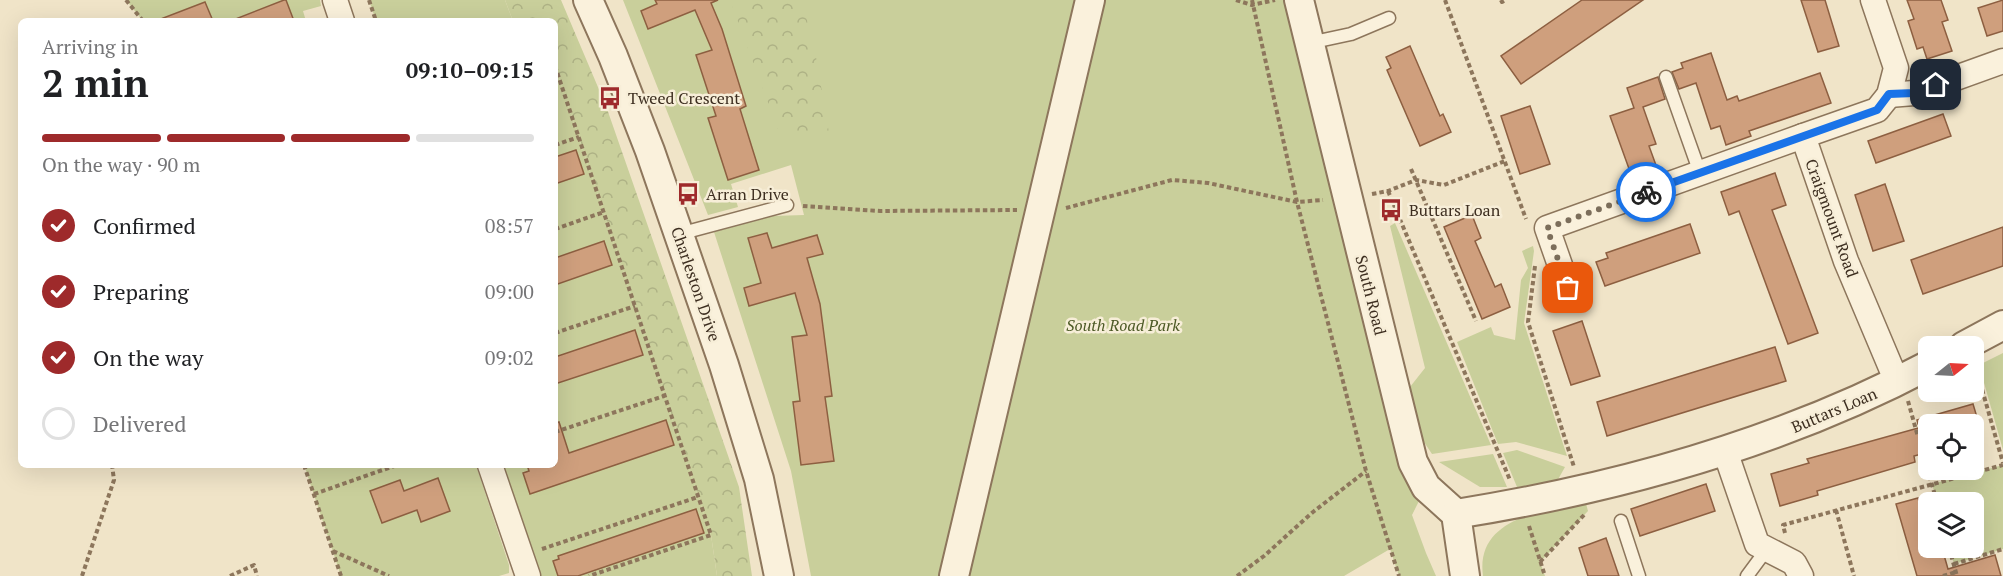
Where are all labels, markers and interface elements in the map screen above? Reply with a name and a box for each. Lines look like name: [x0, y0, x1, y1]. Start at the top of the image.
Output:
text: Arriving in: [42, 33, 138, 60]
text: 09:10–09:15: [406, 55, 534, 84]
text: 2 min: [42, 56, 149, 108]
pin: [1910, 59, 1961, 110]
icon: home: [1919, 68, 1952, 101]
bus stop icon: Tweed Crescent: [597, 85, 623, 111]
place label: Tweed Crescent: [628, 87, 740, 109]
text: On the way · 90 m: [42, 151, 200, 178]
street label: Craigmount Road: [1800, 156, 1864, 280]
courier: [1616, 162, 1676, 222]
icon: bike: [1630, 176, 1663, 209]
bus stop icon: Arran Drive: [675, 181, 701, 207]
place label: Arran Drive: [706, 183, 789, 205]
bus stop icon: Buttars Loan: [1378, 197, 1404, 223]
place label: Buttars Loan: [1409, 199, 1501, 221]
icon: check: [42, 209, 75, 242]
text: Confirmed: [93, 211, 196, 240]
text: 08:57: [485, 212, 534, 239]
street label: Charleston Drive: [666, 224, 726, 344]
street label: South Road: [1350, 253, 1392, 337]
pin: [1542, 262, 1593, 313]
icon: bag: [1551, 271, 1584, 304]
icon: check: [42, 275, 75, 308]
text: Preparing: [93, 277, 189, 306]
text: 09:00: [485, 278, 534, 305]
park label: South Road Park: [1066, 314, 1180, 336]
north arrow: [1918, 336, 1984, 402]
map controls: [1918, 336, 1984, 558]
icon: check: [42, 341, 75, 374]
text: On the way: [93, 343, 203, 372]
text: 09:02: [485, 344, 534, 371]
street label: Buttars Loan: [1788, 382, 1881, 438]
text: Delivered: [93, 409, 186, 438]
button: locate: [1918, 414, 1984, 480]
button: layers: [1918, 492, 1984, 558]

